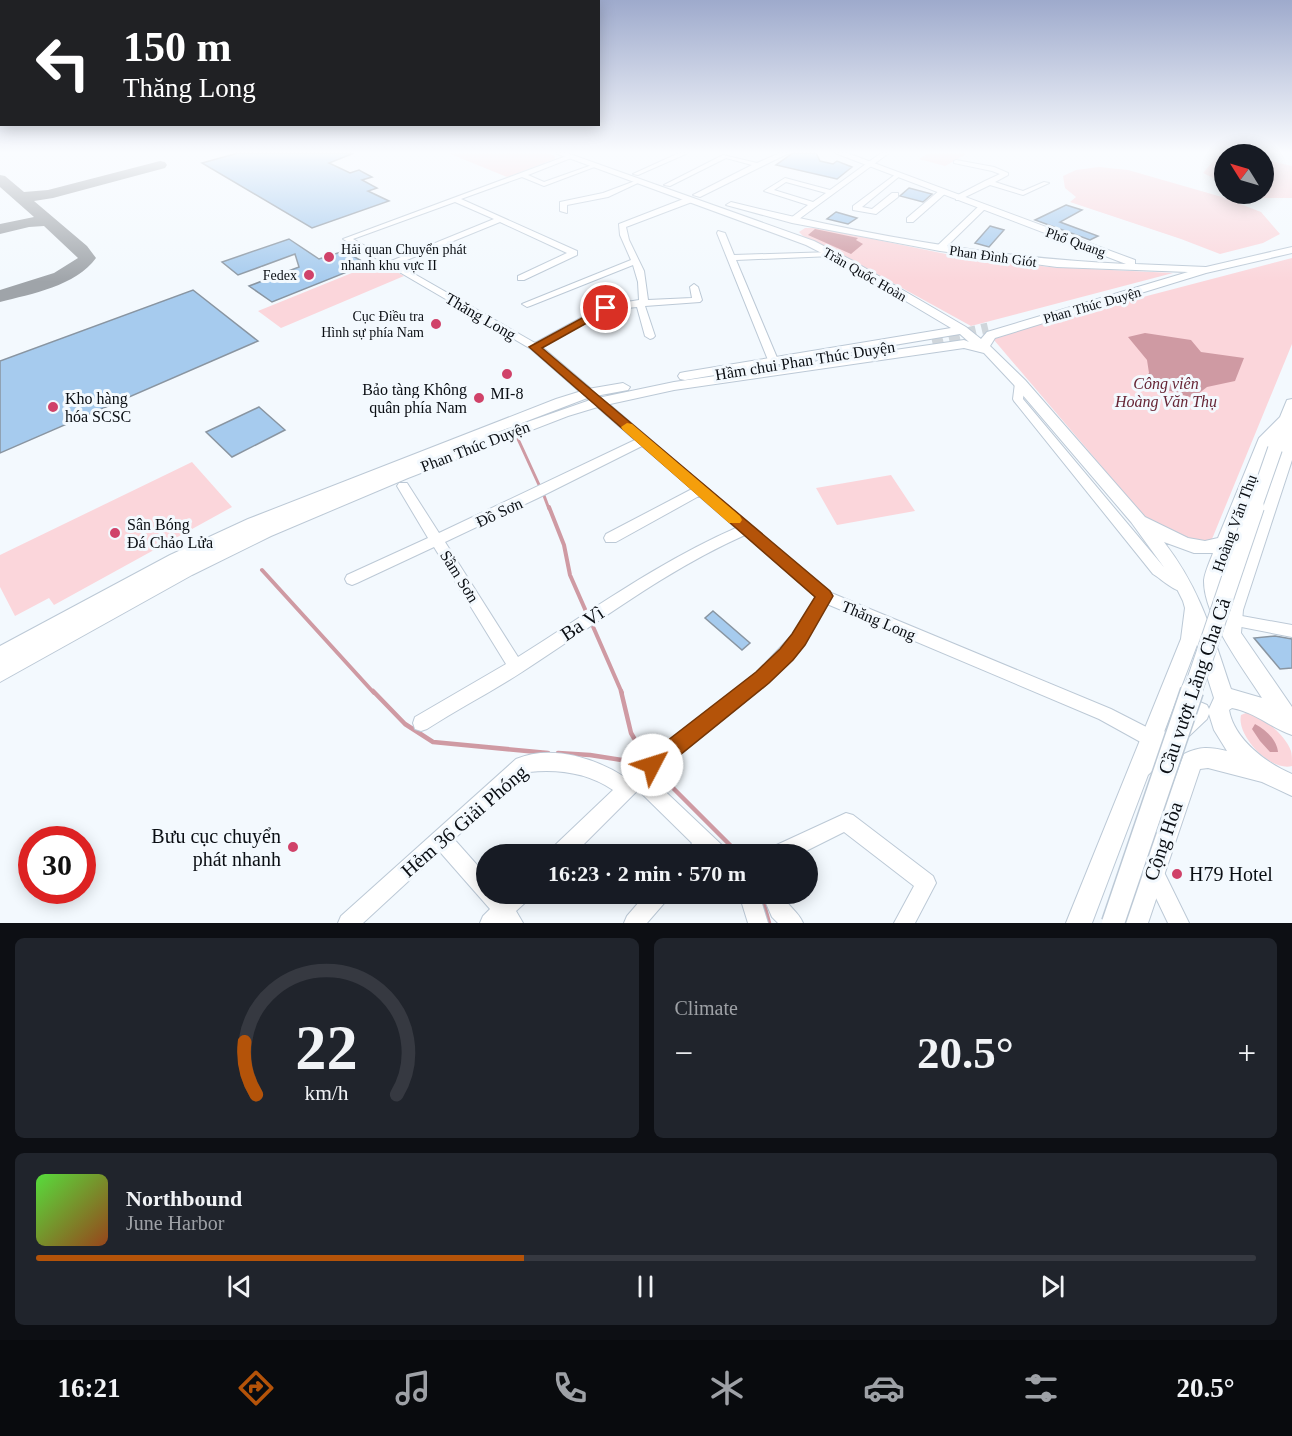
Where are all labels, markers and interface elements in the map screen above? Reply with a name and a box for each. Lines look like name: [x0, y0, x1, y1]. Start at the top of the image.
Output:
icon: left: [24, 24, 102, 102]
text: 150 m: [123, 24, 232, 70]
text: Thăng Long: [123, 73, 256, 103]
north arrow: [1214, 144, 1274, 204]
map controls: [1214, 144, 1274, 204]
street label: Phổ Quang: [1044, 225, 1108, 260]
place label: Hải quan Chuyển phát nhanh khu vực II: [341, 242, 467, 273]
street label: Phan Đình Giót: [948, 243, 1038, 270]
street label: Trần Quốc Hoàn: [820, 245, 909, 304]
marker: Hải quan Chuyển phát nhanh khu vực II: [322, 250, 336, 264]
place label: Fedex: [263, 268, 297, 283]
marker: Fedex: [302, 268, 316, 282]
pin: [580, 282, 631, 333]
street label: Phan Thúc Duyện: [1042, 284, 1143, 327]
street label: Thăng Long: [442, 289, 519, 344]
icon: arrive: [589, 291, 622, 324]
place label: Cục Điều tra Hình sự phía Nam: [321, 309, 425, 340]
marker: Cục Điều tra Hình sự phía Nam: [429, 317, 443, 331]
street label: Hầm chui Phan Thúc Duyện: [714, 338, 896, 384]
marker: MI-8: [500, 367, 514, 381]
park label: Công viên Hoàng Văn Thụ: [1114, 375, 1217, 411]
place label: Bảo tàng Không quân phía Nam: [362, 381, 468, 417]
place label: MI-8: [491, 385, 523, 402]
place label: Kho hàng hóa SCSC: [65, 390, 131, 425]
marker: Bảo tàng Không quân phía Nam: [472, 391, 486, 405]
marker: Kho hàng hóa SCSC: [46, 400, 60, 414]
street label: Phan Thúc Duyện: [418, 418, 532, 476]
street label: Hoàng Văn Thụ: [1209, 472, 1261, 575]
street label: Đồ Sơn: [473, 494, 525, 530]
place label: Sân Bóng Đá Chảo Lửa: [127, 516, 213, 551]
marker: Sân Bóng Đá Chảo Lửa: [108, 526, 122, 540]
street label: Sầm Sơn: [437, 547, 482, 605]
street label: Cầu vượt Lăng Cha Cả: [1154, 595, 1235, 777]
street label: Thăng Long: [839, 597, 918, 645]
street label: Ba Vì: [556, 601, 608, 645]
position arrow: [620, 733, 684, 797]
street label: Hẻm 36 Giải Phóng: [397, 760, 532, 882]
street label: Cộng Hòa: [1139, 799, 1188, 884]
place label: Bưu cục chuyển phát nhanh: [151, 825, 281, 871]
speed limit sign: 30: [18, 826, 96, 904]
marker: Bưu cục chuyển phát nhanh: [286, 840, 300, 854]
text: 16:23 · 2 min · 570 m: [548, 861, 746, 886]
place label: H79 Hotel: [1189, 863, 1273, 885]
marker: H79 Hotel: [1170, 867, 1184, 881]
text: Climate: [675, 997, 738, 1019]
text: 22: [296, 1013, 358, 1082]
text: 20.5°: [917, 1028, 1014, 1078]
text: −: [675, 1035, 693, 1071]
text: +: [1237, 1035, 1256, 1071]
text: km/h: [305, 1081, 349, 1105]
text: Northbound: [126, 1186, 242, 1211]
text: June Harbor: [126, 1212, 224, 1234]
icon: previous: [223, 1270, 256, 1303]
icon: pause: [629, 1270, 662, 1303]
icon: next: [1036, 1270, 1069, 1303]
icon: directions: [235, 1367, 277, 1409]
icon: music: [392, 1367, 434, 1409]
icon: phone: [549, 1367, 591, 1409]
icon: climate: [706, 1367, 748, 1409]
icon: car: [863, 1367, 905, 1409]
icon: filters: [1020, 1367, 1062, 1409]
text: 16:21: [57, 1373, 120, 1403]
text: 20.5°: [1176, 1373, 1235, 1403]

